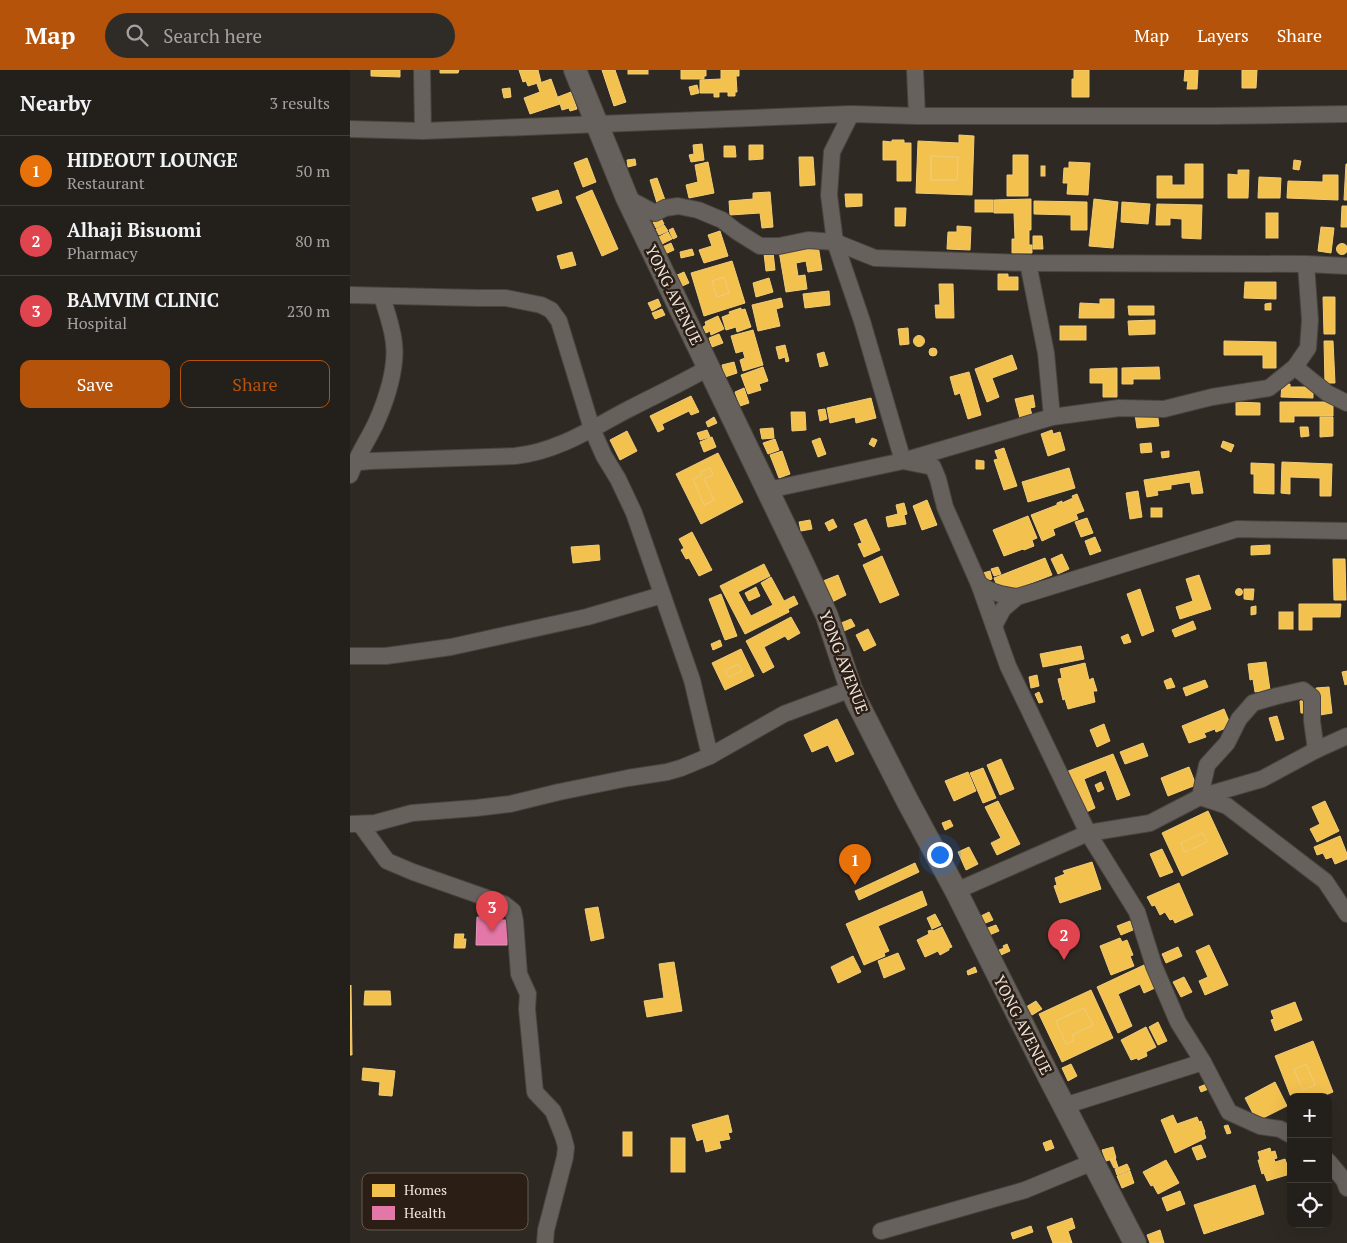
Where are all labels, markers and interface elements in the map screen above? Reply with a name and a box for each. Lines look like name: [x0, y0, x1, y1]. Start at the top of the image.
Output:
search box: [105, 13, 455, 58]
text: Map: [25, 19, 75, 51]
icon: search: [123, 21, 151, 49]
text: Search here: [163, 23, 262, 48]
text: Map: [1134, 23, 1169, 47]
text: Layers: [1197, 23, 1249, 47]
text: Share: [1277, 23, 1322, 47]
text: Nearby: [20, 89, 91, 117]
text: 3 results: [270, 92, 330, 114]
text: HIDEOUT LOUNGE: [67, 147, 238, 172]
text: 1: [31, 160, 41, 182]
text: 50 m: [295, 160, 330, 182]
text: Restaurant: [67, 172, 145, 194]
text: Alhaji Bisuomi: [67, 217, 202, 242]
text: 2: [31, 230, 41, 252]
text: 80 m: [295, 230, 330, 252]
street label: YONG AVENUE: [640, 241, 708, 349]
text: Pharmacy: [67, 242, 138, 264]
text: BAMVIM CLINIC: [67, 287, 219, 312]
text: 3: [31, 300, 41, 322]
text: 230 m: [287, 300, 330, 322]
text: Hospital: [67, 312, 127, 334]
button: Save: [20, 360, 170, 408]
button: Share: [180, 360, 330, 408]
street label: YONG AVENUE: [814, 607, 874, 717]
your location: [927, 842, 953, 868]
pin: 1: [839, 844, 871, 885]
pin: 3: [476, 891, 508, 932]
pin: 2: [1048, 919, 1080, 960]
street label: YONG AVENUE: [988, 971, 1058, 1079]
map controls: [1287, 1093, 1332, 1228]
button: +: [1287, 1093, 1332, 1138]
button: −: [1287, 1138, 1332, 1183]
legend: [362, 1173, 528, 1230]
text: Homes: [404, 1180, 447, 1199]
button: locate: [1287, 1183, 1332, 1228]
text: Health: [404, 1203, 446, 1222]

